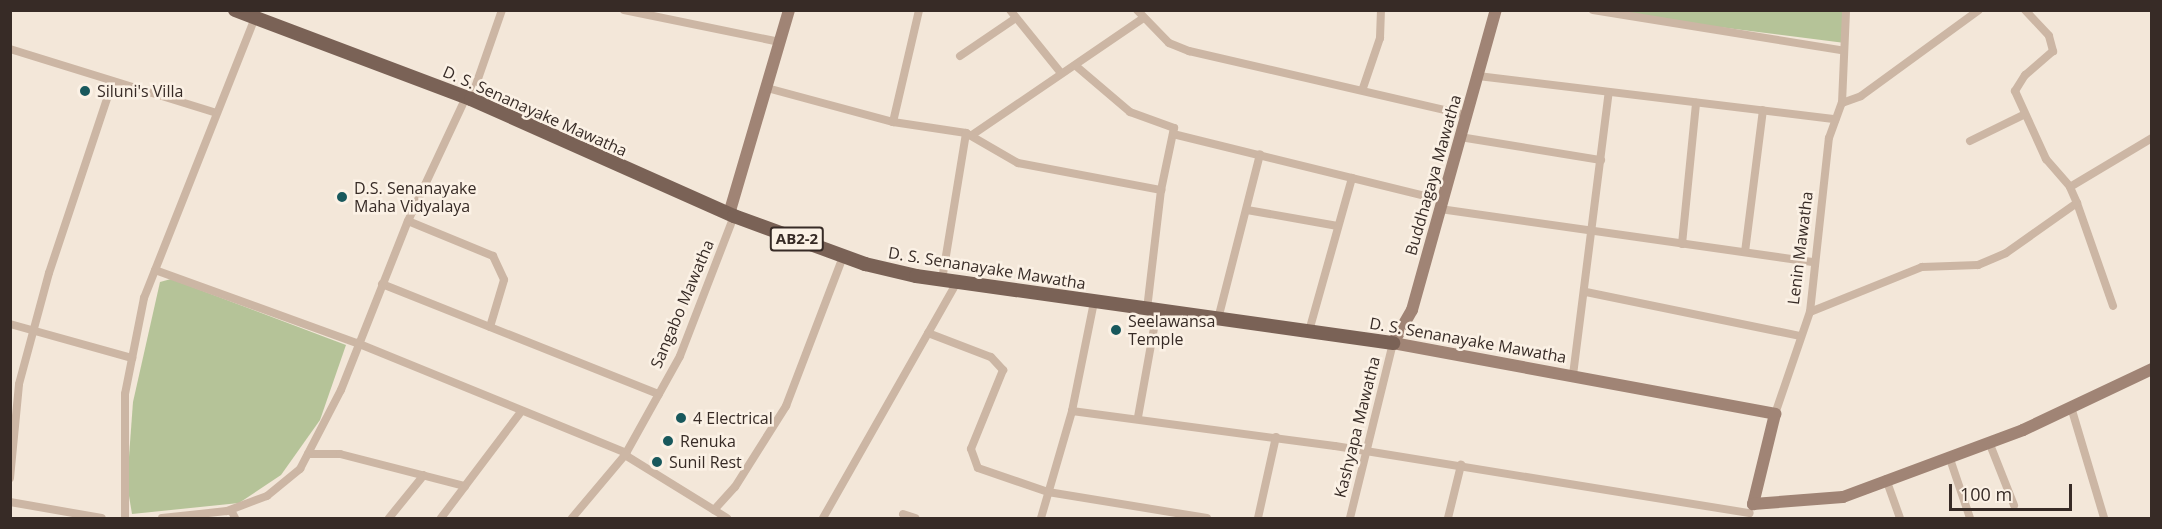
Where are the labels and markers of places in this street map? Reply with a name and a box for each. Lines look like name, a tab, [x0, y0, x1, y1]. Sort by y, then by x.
place label: Siluni's Villa	[97, 81, 183, 101]
marker: Siluni's Villa	[78, 84, 92, 98]
place label: D.S. Senanayake Maha Vidyalaya	[354, 178, 476, 216]
marker: D.S. Senanayake Maha Vidyalaya	[335, 190, 349, 204]
place label: Seelawansa Temple	[1128, 311, 1215, 349]
marker: Seelawansa Temple	[1109, 323, 1123, 337]
place label: 4 Electrical	[693, 408, 773, 428]
marker: 4 Electrical	[674, 411, 688, 425]
place label: Renuka	[680, 431, 736, 451]
marker: Renuka	[661, 434, 675, 448]
place label: Sunil Rest	[669, 452, 742, 472]
marker: Sunil Rest	[650, 455, 664, 469]

